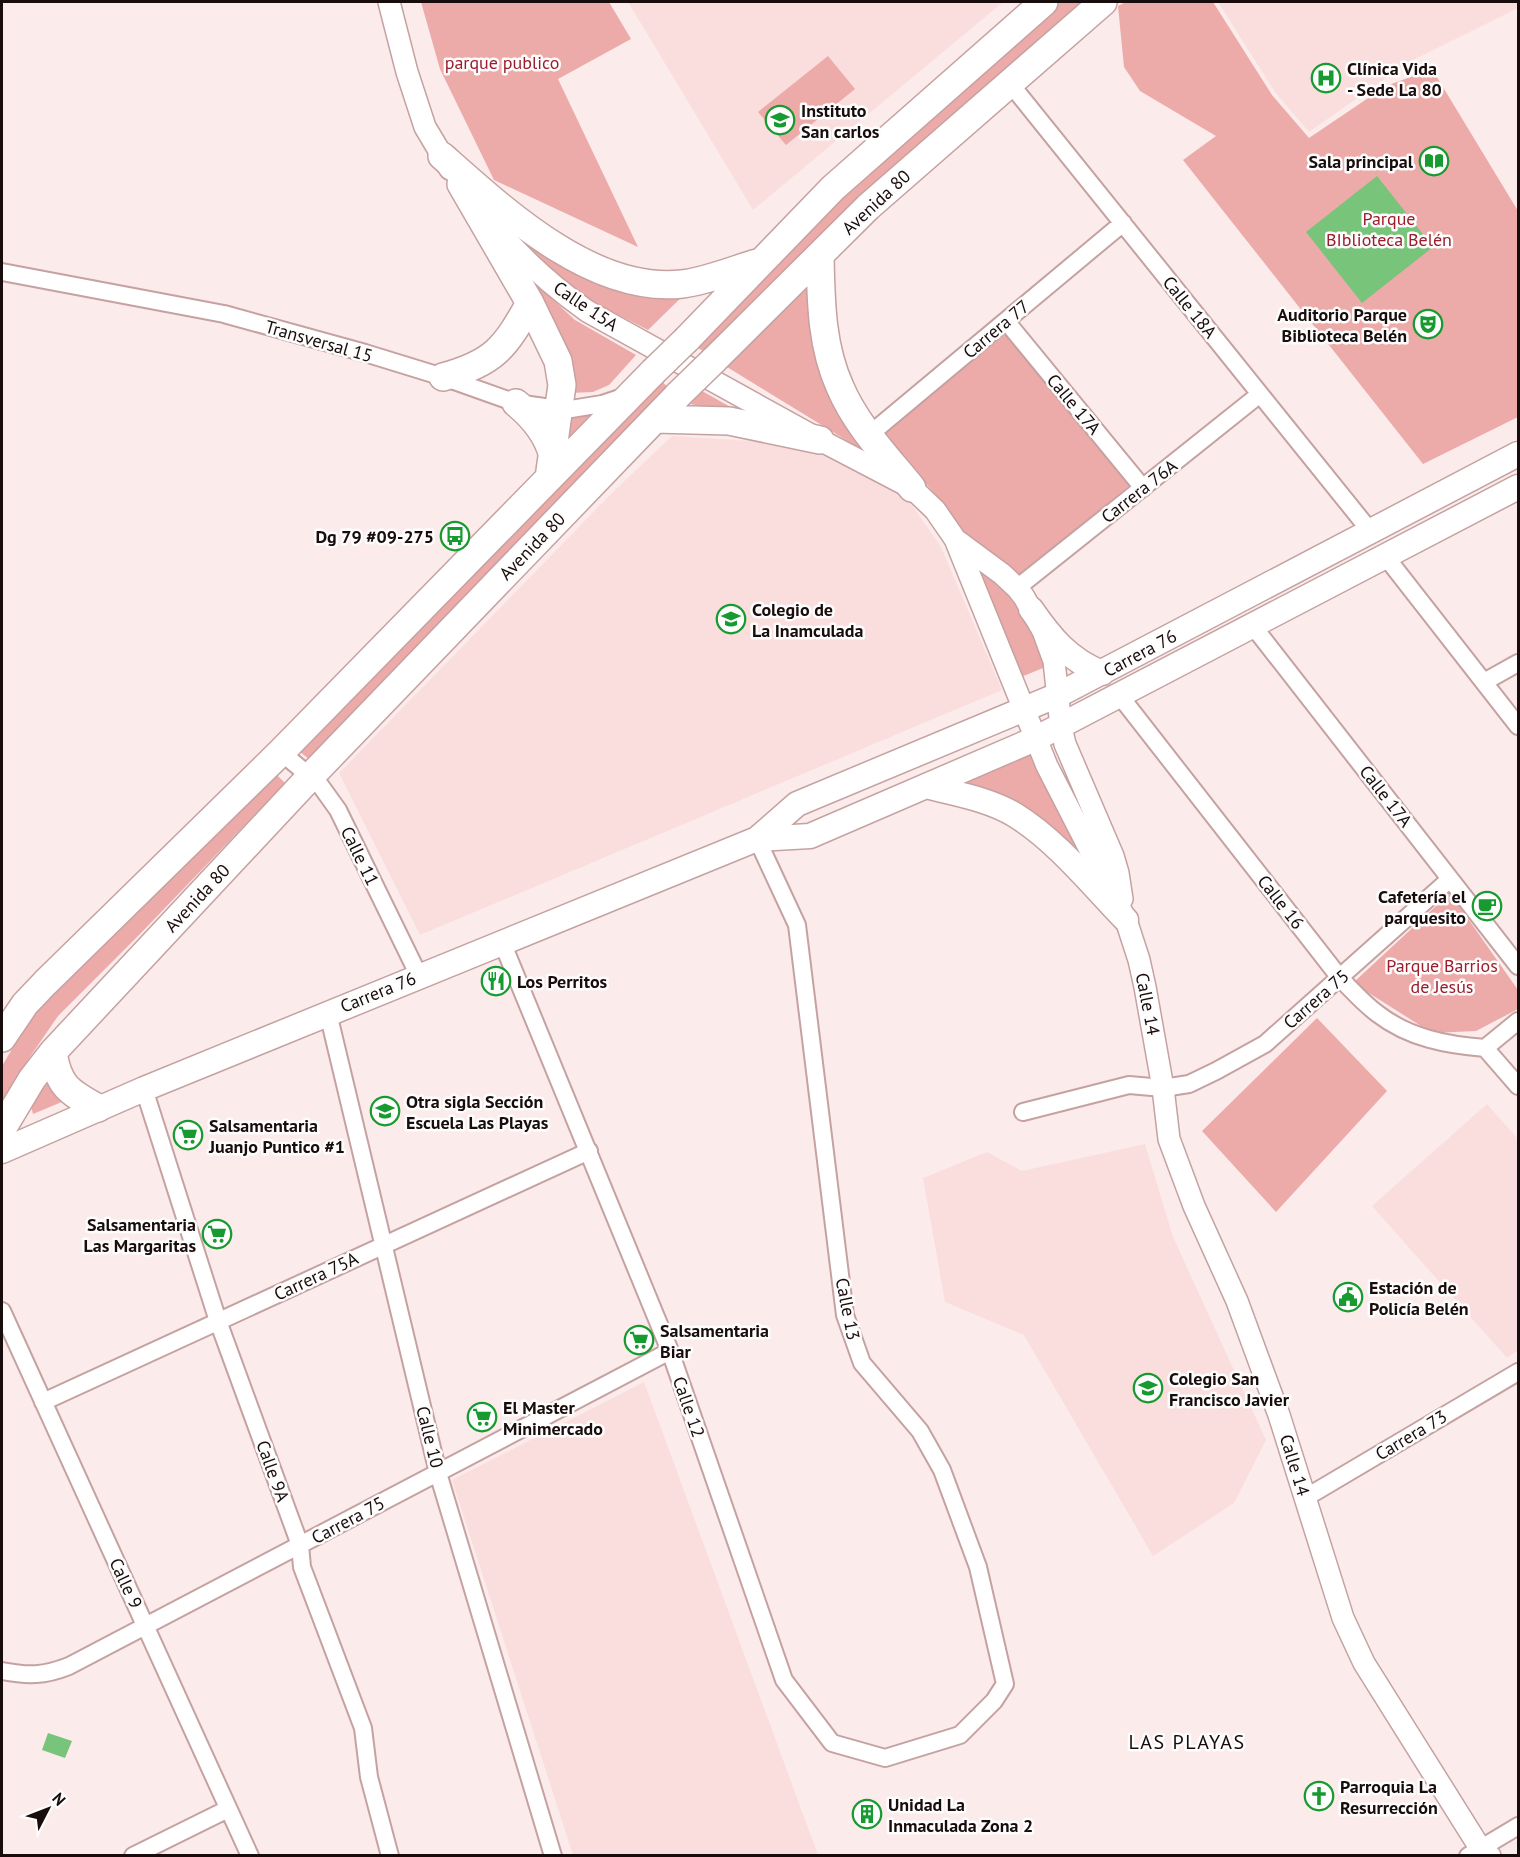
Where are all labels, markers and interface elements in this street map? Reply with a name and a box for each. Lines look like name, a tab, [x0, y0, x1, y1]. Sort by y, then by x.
park label: parque publico	[445, 51, 559, 74]
place label: Clínica Vida - Sede La 80	[1347, 57, 1442, 101]
hospital icon: Clínica Vida - Sede La 80	[1310, 62, 1342, 94]
place label: Instituto San carlos	[801, 99, 880, 143]
school or university icon: Instituto San carlos	[764, 104, 796, 136]
library icon: Sala principal	[1418, 145, 1450, 177]
place label: Sala principal	[1308, 150, 1414, 173]
street label: Avenida 80	[837, 164, 915, 239]
park label: Parque BIblioteca Belén	[1326, 207, 1452, 251]
street label: Calle 18A	[1158, 271, 1222, 343]
street label: Calle 15A	[549, 276, 623, 336]
street label: Carrera 77	[958, 295, 1034, 363]
place label: Auditorio Parque Biblioteca Belén	[1277, 303, 1407, 347]
theatre icon: Auditorio Parque Biblioteca Belén	[1412, 308, 1444, 340]
street label: Transversal 15	[263, 315, 375, 367]
street label: Calle 17A	[1042, 369, 1106, 440]
street label: Carrera 76A	[1096, 454, 1182, 528]
street label: Avenida 80	[494, 507, 570, 585]
bus stop icon: Dg 79 #09-275	[439, 520, 471, 552]
place label: Dg 79 #09-275	[315, 525, 434, 548]
place label: Colegio de La Inamculada	[752, 598, 863, 642]
school or university icon: Colegio de La Inamculada	[715, 603, 747, 635]
street label: Carrera 76	[1099, 624, 1181, 682]
street label: Calle 17A	[1355, 760, 1418, 832]
street label: Calle 11	[336, 823, 384, 889]
street label: Avenida 80	[160, 859, 235, 937]
street label: Calle 16	[1253, 870, 1309, 934]
place label: Cafetería el parquesito	[1378, 885, 1467, 929]
cafe icon: Cafetería el parquesito	[1471, 890, 1503, 922]
park label: Parque Barrios de Jesús	[1386, 954, 1498, 998]
street label: Carrera 75	[1278, 964, 1354, 1034]
restaurant icon: Los Perritos	[480, 965, 512, 997]
street label: Carrera 76	[337, 966, 419, 1018]
place label: Los Perritos	[517, 970, 608, 993]
street label: Calle 14	[1131, 971, 1165, 1037]
place label: Otra sigla Sección Escuela Las Playas	[406, 1090, 549, 1134]
school or university icon: Otra sigla Sección Escuela Las Playas	[369, 1095, 401, 1127]
place label: Salsamentaria Juanjo Puntico #1	[208, 1114, 345, 1158]
supermarket icon: Salsamentaria Juanjo Puntico #1	[172, 1119, 204, 1151]
place label: Salsamentaria Las Margaritas	[83, 1213, 196, 1257]
supermarket icon: Salsamentaria Las Margaritas	[201, 1218, 233, 1250]
street label: Carrera 75A	[270, 1246, 362, 1306]
street label: Calle 13	[831, 1276, 865, 1342]
place label: Estación de Policía Belén	[1369, 1276, 1469, 1320]
public building icon: Estación de Policía Belén	[1332, 1281, 1364, 1313]
place label: Salsamentaria Biar	[660, 1319, 769, 1363]
supermarket icon: Salsamentaria Biar	[623, 1324, 655, 1356]
place label: Colegio San Francisco Javier	[1169, 1367, 1290, 1411]
school or university icon: Colegio San Francisco Javier	[1132, 1372, 1164, 1404]
street label: Calle 12	[668, 1373, 710, 1441]
place label: El Master Minimercado	[503, 1396, 603, 1440]
supermarket icon: El Master Minimercado	[466, 1401, 498, 1433]
street label: Calle 10	[411, 1404, 449, 1471]
street label: Carrera 73	[1371, 1405, 1451, 1465]
street label: Calle 14	[1275, 1432, 1315, 1499]
street label: Calle 9A	[251, 1437, 295, 1505]
street label: Carrera 75	[307, 1491, 389, 1549]
street label: Calle 9	[104, 1554, 148, 1612]
district label: LAS PLAYAS	[1128, 1729, 1246, 1755]
place label: Parroquia La Resurrección	[1340, 1775, 1438, 1819]
north arrow	[18, 1779, 78, 1839]
church icon: Parroquia La Resurrección	[1303, 1780, 1335, 1812]
text: N	[48, 1788, 70, 1810]
place label: Unidad La Inmaculada Zona 2	[888, 1793, 1033, 1837]
building icon: Unidad La Inmaculada Zona 2	[851, 1798, 883, 1830]

